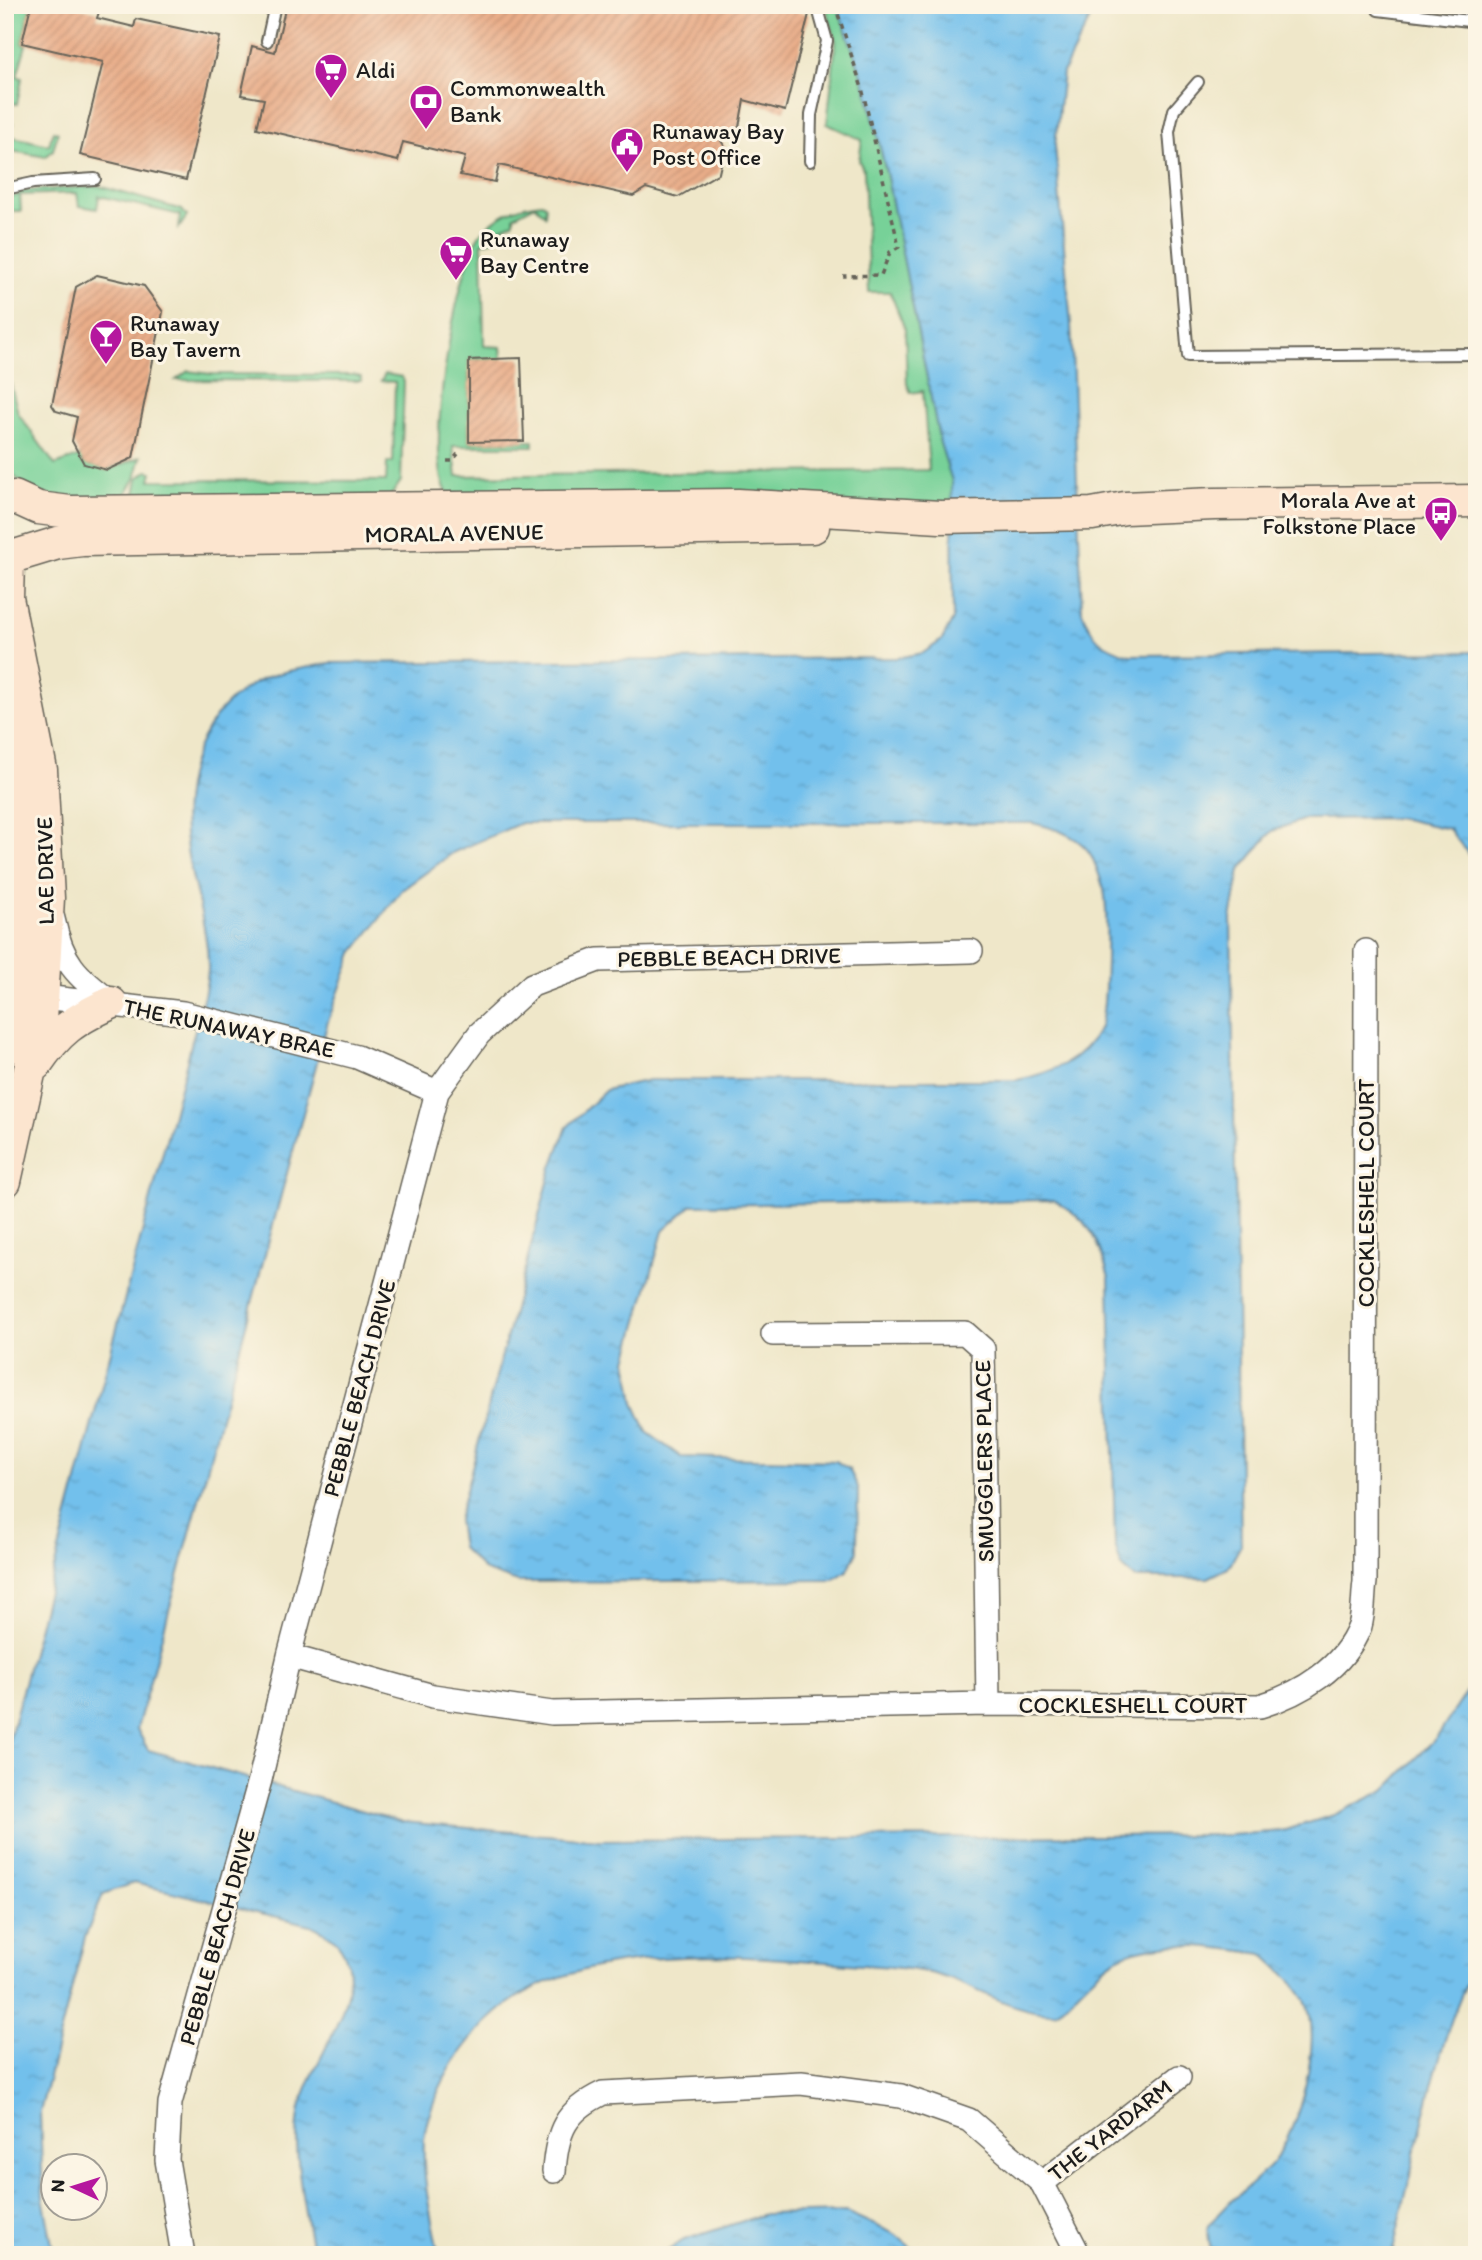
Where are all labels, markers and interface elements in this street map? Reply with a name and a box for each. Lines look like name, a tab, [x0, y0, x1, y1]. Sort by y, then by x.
supermarket icon: Aldi	[312, 51, 350, 100]
place label: Aldi	[356, 56, 395, 84]
place label: Commonwealth Bank	[450, 74, 606, 128]
bank icon: Commonwealth Bank	[407, 82, 445, 131]
place label: Runaway Bay Post Office	[652, 117, 784, 171]
public building icon: Runaway Bay Post Office	[608, 125, 646, 174]
place label: Runaway Bay Centre	[480, 225, 589, 279]
supermarket icon: Runaway Bay Centre	[437, 233, 475, 282]
place label: Runaway Bay Tavern	[130, 309, 241, 363]
bar icon: Runaway Bay Tavern	[87, 317, 125, 366]
place label: Morala Ave at Folkstone Place	[1262, 486, 1416, 540]
bus stop icon: Morala Ave at Folkstone Place	[1422, 494, 1460, 543]
street label: MORALA AVENUE	[364, 517, 544, 549]
street label: LAE DRIVE	[30, 817, 60, 925]
street label: PEBBLE BEACH DRIVE	[617, 941, 841, 973]
street label: THE RUNAWAY BRAE	[121, 992, 338, 1064]
street label: COCKLESHELL COURT	[1352, 1078, 1380, 1307]
street label: PEBBLE BEACH DRIVE	[316, 1276, 402, 1500]
street label: SMUGGLERS PLACE	[968, 1360, 1000, 1562]
street label: COCKLESHELL COURT	[1019, 1691, 1248, 1719]
street label: PEBBLE BEACH DRIVE	[173, 1825, 261, 2049]
street label: THE YARDARM	[1042, 2073, 1178, 2187]
north arrow	[38, 2152, 108, 2222]
text: N	[46, 2179, 69, 2193]

